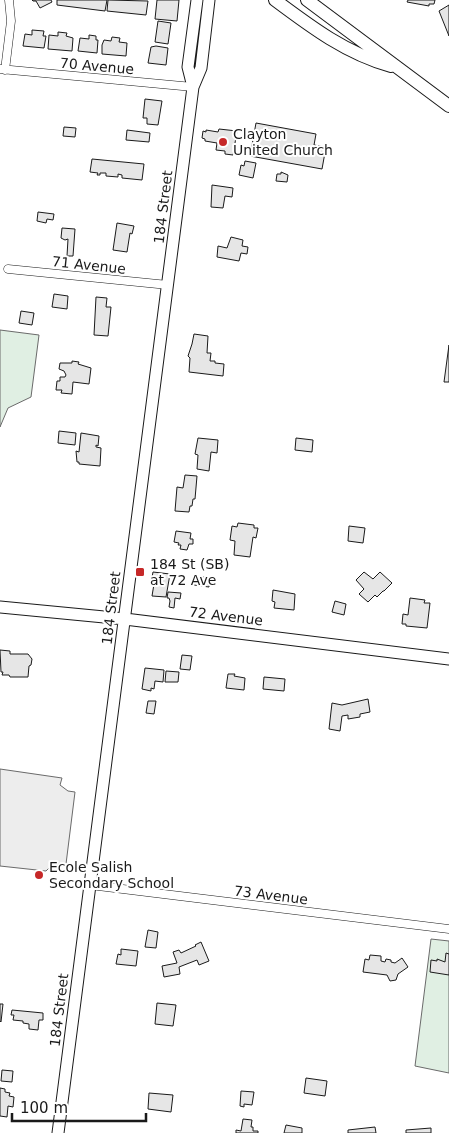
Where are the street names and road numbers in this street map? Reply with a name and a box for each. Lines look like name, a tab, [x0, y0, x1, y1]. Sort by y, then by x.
street label: 70 Avenue	[59, 55, 135, 77]
street label: 184 Street	[151, 169, 175, 245]
street label: 71 Avenue	[51, 253, 127, 277]
street label: 184 Street	[99, 570, 123, 646]
street label: 72 Avenue	[188, 604, 264, 628]
street label: 73 Avenue	[233, 883, 309, 907]
street label: 184 Street	[47, 972, 71, 1048]

